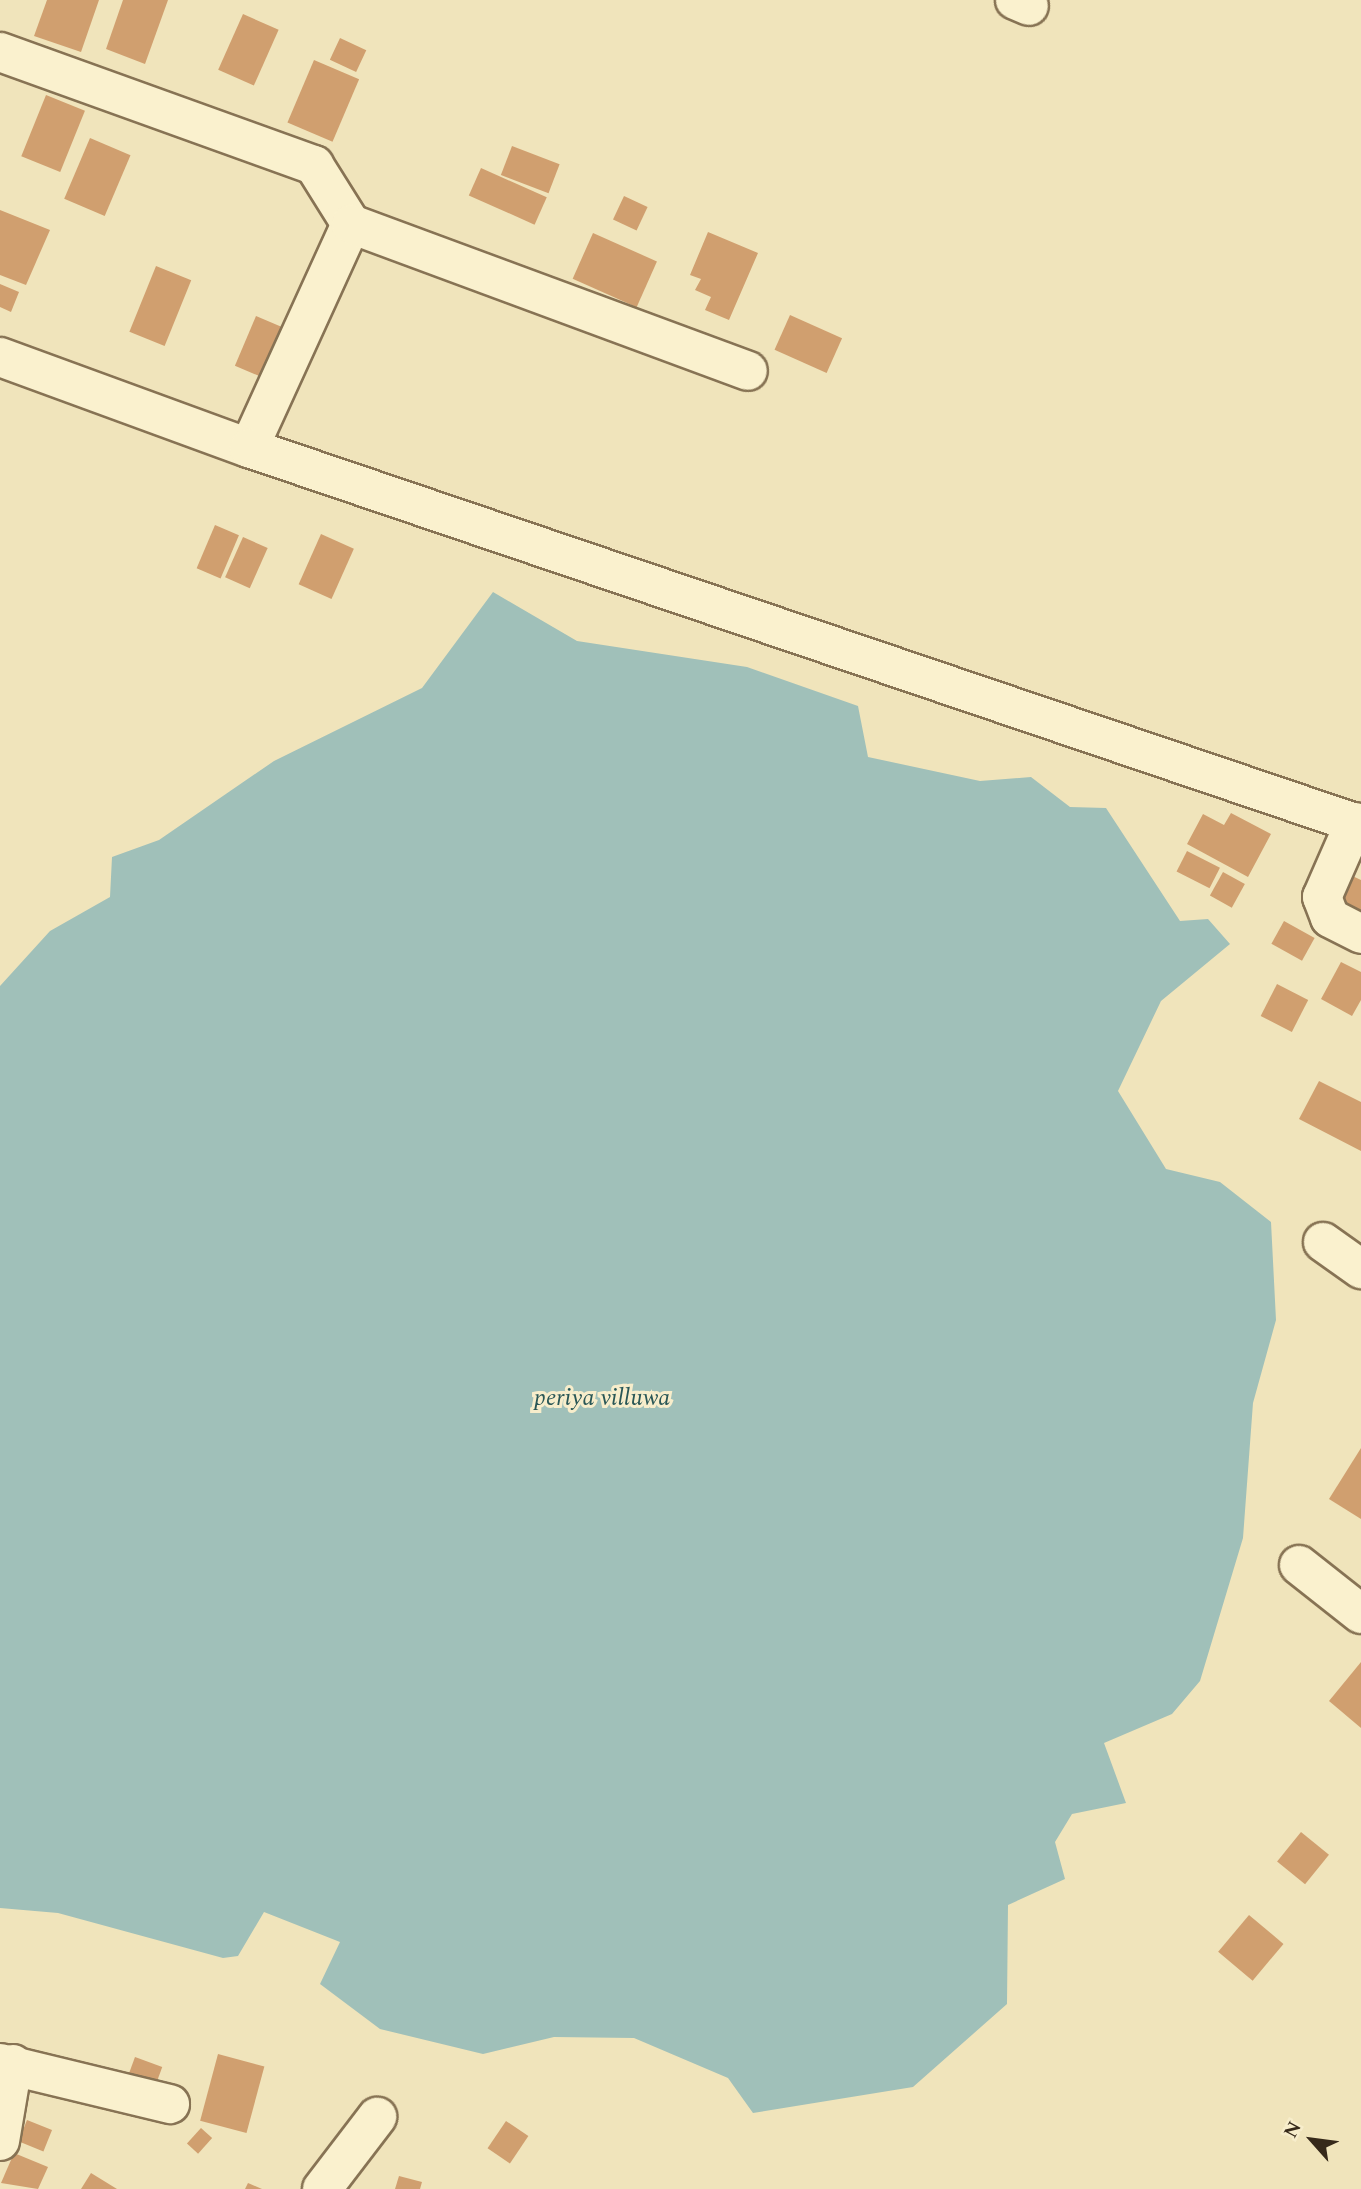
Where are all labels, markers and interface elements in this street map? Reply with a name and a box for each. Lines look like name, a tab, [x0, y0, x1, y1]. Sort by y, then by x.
water label: periya villuwa	[534, 1385, 670, 1413]
north arrow	[1277, 2105, 1347, 2175]
text: N	[1277, 2116, 1309, 2144]

